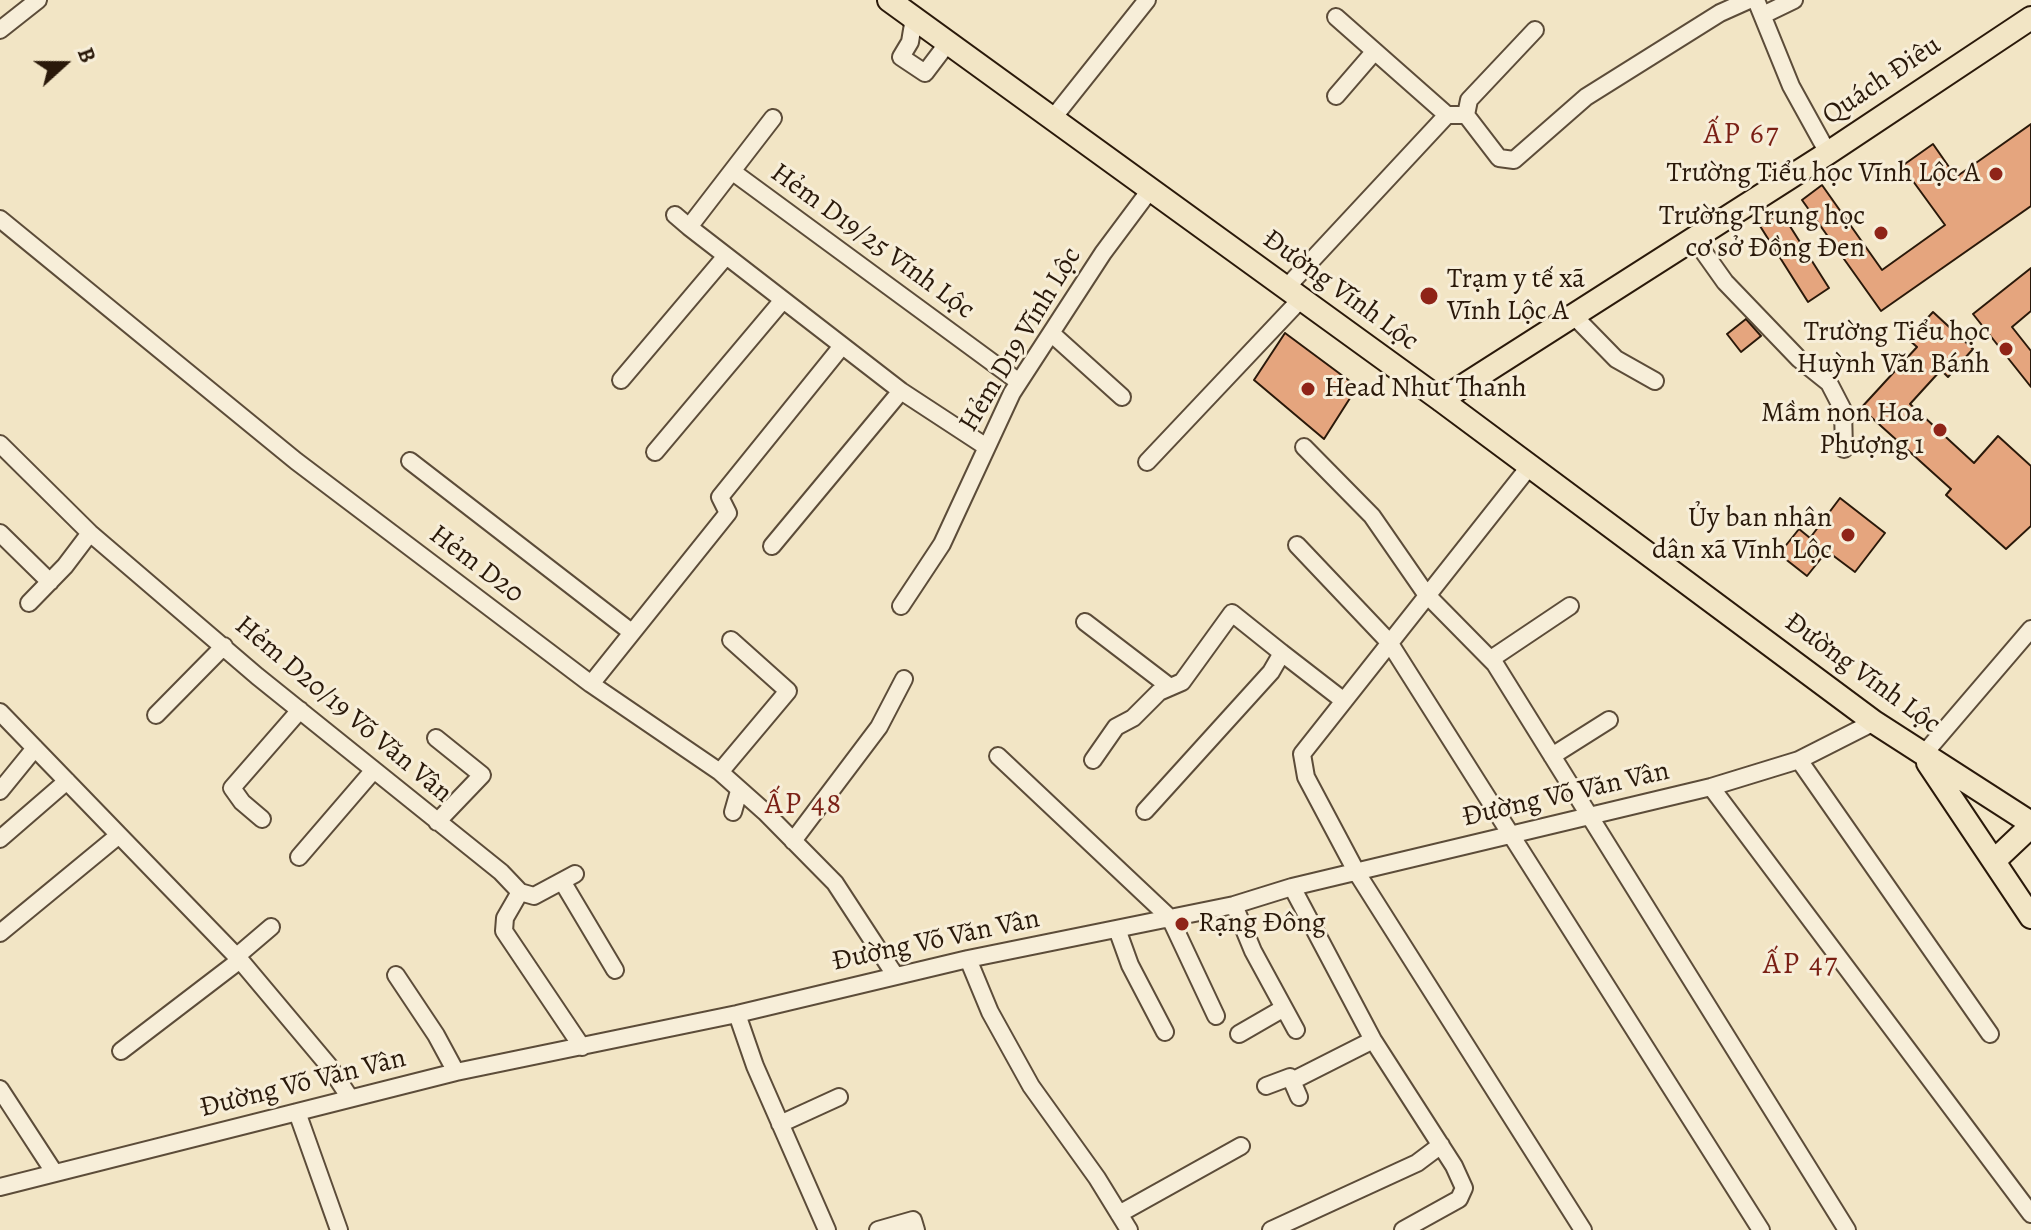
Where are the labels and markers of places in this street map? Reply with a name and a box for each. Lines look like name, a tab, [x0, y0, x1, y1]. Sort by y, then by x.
place label: Trường Tiểu học Vĩnh Lộc A	[1666, 157, 1980, 191]
marker: Trường Tiểu học Vĩnh Lộc A	[1987, 165, 2005, 183]
place label: Trường Trung học cơ sở Đồng Đen	[1659, 200, 1865, 266]
marker: Trường Trung học cơ sở Đồng Đen	[1872, 224, 1890, 242]
place label: Trạm y tế xã Vĩnh Lộc A	[1447, 263, 1585, 329]
marker: Trạm y tế xã Vĩnh Lộc A	[1418, 285, 1440, 307]
place label: Trường Tiểu học Huỳnh Văn Bánh	[1797, 316, 1990, 382]
marker: Trường Tiểu học Huỳnh Văn Bánh	[1997, 340, 2015, 358]
place label: Head Nhut Thanh	[1324, 372, 1527, 406]
marker: Head Nhut Thanh	[1299, 380, 1317, 398]
place label: Mầm non Hoa Phượng 1	[1761, 397, 1924, 463]
marker: Mầm non Hoa Phượng 1	[1931, 421, 1949, 439]
place label: Ủy ban nhân dân xã Vĩnh Lộc	[1652, 502, 1832, 568]
marker: Ủy ban nhân dân xã Vĩnh Lộc	[1839, 526, 1857, 544]
place label: Rạng Đông	[1198, 907, 1326, 941]
marker: Rạng Đông	[1173, 915, 1191, 933]

